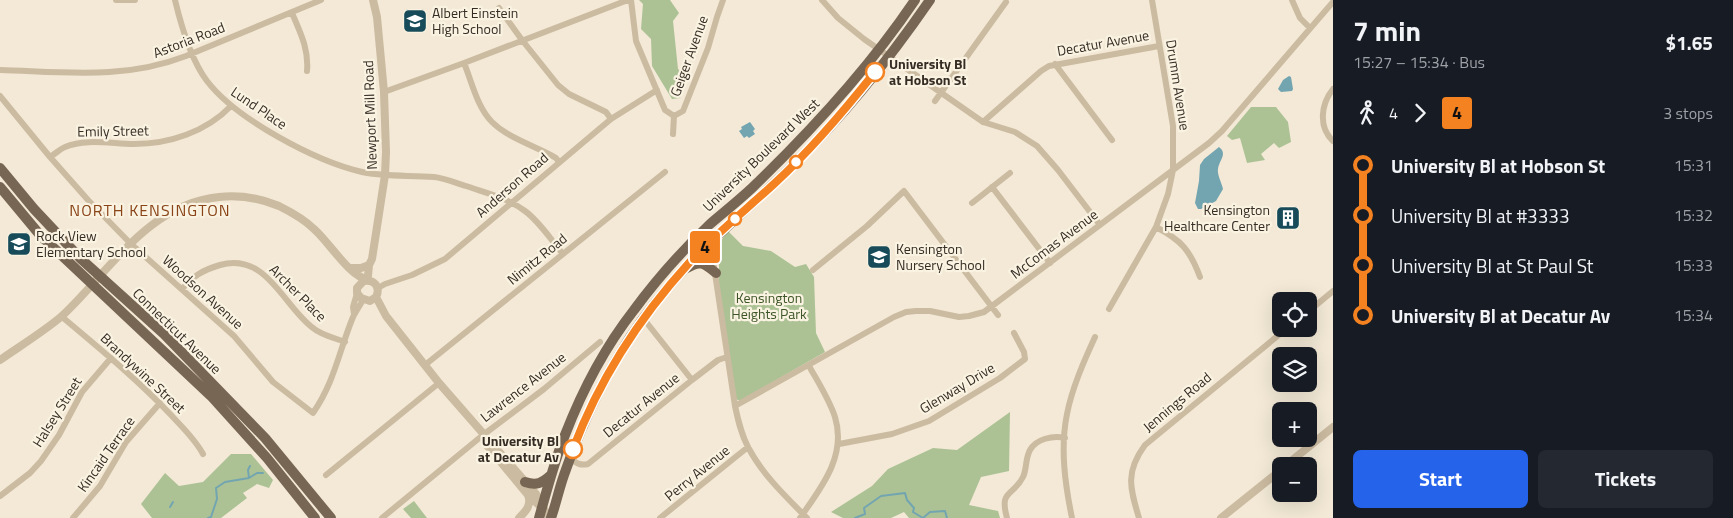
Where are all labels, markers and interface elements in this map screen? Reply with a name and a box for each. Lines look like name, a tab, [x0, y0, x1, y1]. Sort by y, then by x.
place label: Albert Einstein High School	[432, 2, 518, 39]
school or university icon: Albert Einstein High School	[402, 8, 428, 34]
text: 7 min	[1353, 9, 1421, 52]
street label: Geiger Avenue	[664, 12, 713, 99]
street label: Astoria Road	[150, 16, 228, 63]
street label: Decatur Avenue	[1055, 24, 1151, 61]
text: $1.65	[1666, 28, 1713, 57]
street label: Drumm Avenue	[1161, 38, 1196, 132]
text: 15:27 – 15:34 · Bus	[1353, 50, 1485, 74]
place label: University Bl at Hobson St	[889, 53, 966, 90]
street label: Newport Mill Road	[357, 60, 382, 170]
marker: University Bl at Hobson St	[865, 62, 885, 82]
street label: Lund Place	[227, 81, 292, 134]
street label: University Boulevard West	[697, 93, 824, 216]
icon: walk	[1353, 99, 1381, 127]
icon: forward	[1406, 99, 1434, 127]
text: 4	[1452, 99, 1462, 126]
text: 4	[1389, 101, 1398, 125]
text: 3 stops	[1663, 101, 1713, 125]
street label: Emily Street	[77, 119, 149, 142]
street label: Anderson Road	[471, 147, 553, 222]
text: University Bl at Hobson St	[1391, 151, 1605, 180]
text: 15:31	[1674, 153, 1713, 177]
unlabelled marker	[789, 155, 803, 169]
district label: NORTH KENSINGTON	[69, 198, 231, 222]
place label: Kensington Healthcare Center	[1164, 199, 1270, 236]
text: University Bl at #3333	[1391, 201, 1570, 230]
text: 15:32	[1674, 203, 1713, 227]
street label: McComas Avenue	[1006, 204, 1102, 284]
building icon: Kensington Healthcare Center	[1275, 205, 1301, 231]
unlabelled marker	[728, 212, 742, 226]
place label: Rock View Elementary School	[36, 225, 146, 262]
street label: Nimitz Road	[502, 228, 571, 289]
school or university icon: Rock View Elementary School	[6, 231, 32, 257]
line badge: 4	[689, 231, 721, 263]
text: 4	[700, 233, 710, 260]
place label: Kensington Nursery School	[896, 238, 985, 275]
school or university icon: Kensington Nursery School	[866, 244, 892, 270]
street label: Woodson Avenue	[158, 249, 248, 334]
text: University Bl at St Paul St	[1391, 251, 1594, 280]
text: 15:33	[1674, 253, 1713, 277]
street label: Archer Place	[265, 259, 332, 326]
street label: Connecticut Avenue	[128, 283, 227, 379]
park label: Kensington Heights Park	[731, 287, 807, 324]
map controls	[1272, 292, 1317, 502]
button: locate	[1272, 292, 1317, 337]
text: University Bl at Decatur Av	[1391, 301, 1610, 330]
text: 15:34	[1674, 303, 1713, 327]
street label: Brandywine Street	[96, 328, 191, 418]
street label: Lawrence Avenue	[475, 346, 570, 427]
button: layers	[1272, 347, 1317, 392]
street label: Glenway Drive	[915, 357, 998, 418]
street label: Decatur Avenue	[598, 367, 684, 442]
street label: Jennings Road	[1138, 367, 1216, 437]
street label: Halsey Street	[27, 373, 86, 451]
button: +	[1272, 402, 1317, 447]
street label: Kincaid Terrace	[72, 412, 139, 496]
place label: University Bl at Decatur Av	[478, 430, 559, 467]
marker: University Bl at Decatur Av	[563, 439, 583, 459]
street label: Perry Avenue	[660, 440, 734, 506]
button: Start	[1353, 450, 1528, 508]
button: Tickets	[1538, 450, 1713, 508]
button: −	[1272, 457, 1317, 502]

